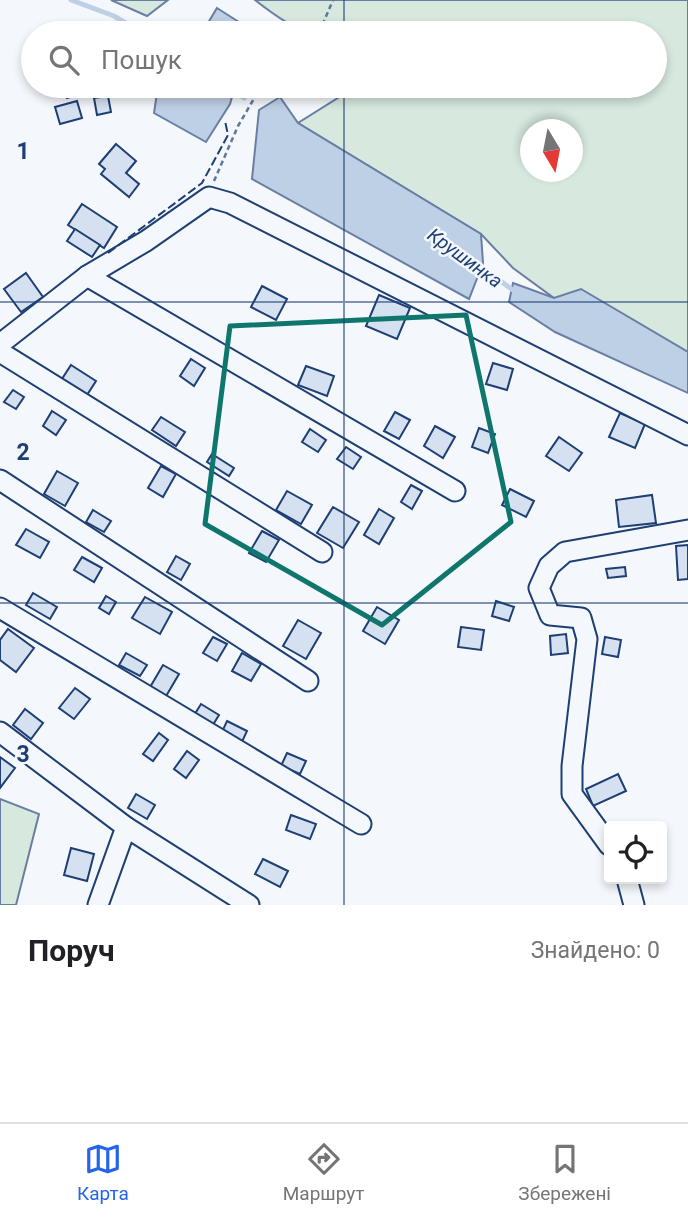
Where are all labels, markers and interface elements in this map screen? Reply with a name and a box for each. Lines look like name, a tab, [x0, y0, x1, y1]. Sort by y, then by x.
search box	[21, 21, 667, 98]
icon: search	[45, 41, 83, 79]
text: Пошук	[101, 45, 182, 75]
north arrow	[520, 119, 583, 182]
text: 1	[16, 138, 30, 165]
water label: Крушинка	[423, 223, 507, 293]
text: 2	[16, 439, 30, 466]
text: 3	[16, 741, 30, 768]
map controls	[604, 821, 667, 884]
button: locate	[604, 821, 667, 884]
text: Поруч	[28, 933, 115, 968]
text: Знайдено: 0	[531, 937, 660, 964]
tab: Карта	[77, 1140, 129, 1205]
tab: Маршрут	[283, 1140, 364, 1205]
tab: Збережені	[518, 1140, 611, 1205]

